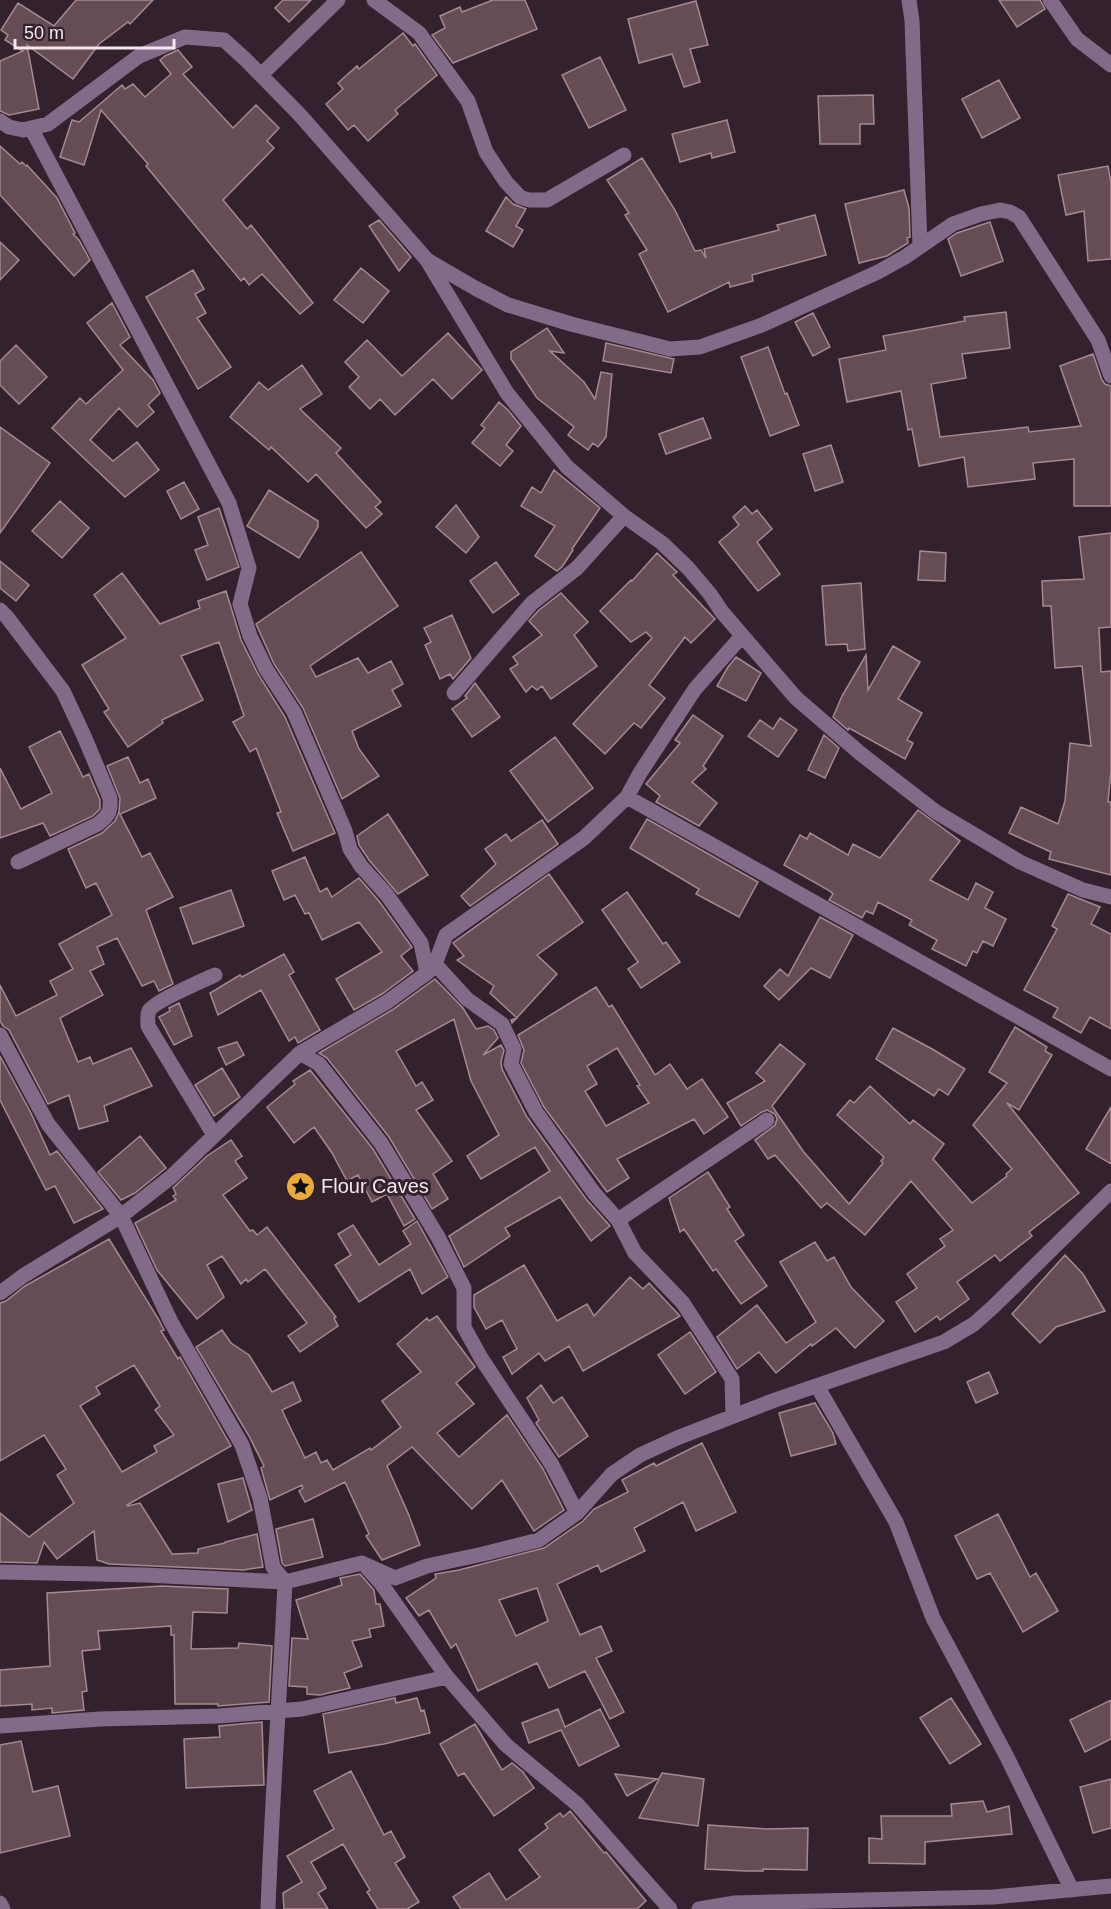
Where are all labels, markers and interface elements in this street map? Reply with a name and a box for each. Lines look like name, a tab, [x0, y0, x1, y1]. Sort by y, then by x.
scale bar	[15, 12, 174, 50]
text: 50 m	[24, 23, 64, 43]
place icon: Flour Caves	[284, 1170, 316, 1202]
place label: Flour Caves	[321, 1175, 429, 1197]

